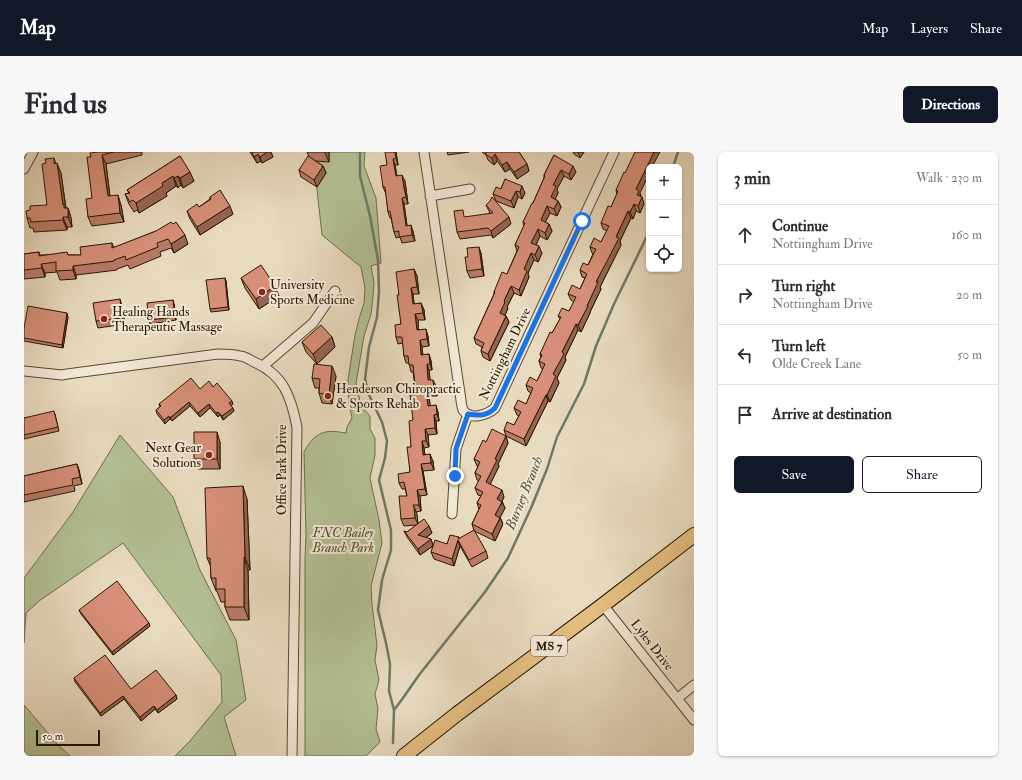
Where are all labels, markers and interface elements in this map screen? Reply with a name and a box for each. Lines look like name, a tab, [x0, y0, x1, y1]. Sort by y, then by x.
text: Map	[20, 16, 56, 40]
text: Map	[862, 20, 888, 37]
text: Layers	[910, 20, 948, 37]
text: Share	[970, 20, 1002, 37]
button: Directions	[903, 86, 998, 123]
text: Find us	[24, 87, 107, 122]
map controls	[646, 164, 682, 272]
button: +	[646, 164, 682, 200]
text: 3 min	[734, 168, 771, 189]
text: Walk · 230 m	[916, 170, 982, 186]
button: −	[646, 200, 682, 236]
route start	[573, 212, 591, 230]
text: Continue	[772, 217, 828, 236]
icon: ahead	[734, 224, 756, 246]
text: 160 m	[951, 227, 982, 243]
button: locate	[646, 236, 682, 272]
text: Nottiingham Drive	[772, 236, 873, 252]
place label: University Sports Medicine	[270, 277, 355, 309]
text: Turn right	[772, 277, 835, 296]
icon: right	[734, 284, 756, 306]
marker: University Sports Medicine	[257, 287, 267, 297]
text: 20 m	[956, 287, 982, 303]
text: Nottiingham Drive	[772, 296, 873, 312]
place label: Healing Hands Therapeutic Massage	[112, 304, 223, 336]
street label: Nottiingham Drive	[476, 305, 535, 403]
marker: Healing Hands Therapeutic Massage	[99, 314, 109, 324]
text: Turn left	[772, 337, 826, 356]
icon: left	[734, 344, 756, 366]
text: 50 m	[957, 347, 982, 363]
text: Olde Creek Lane	[772, 356, 861, 372]
place label: Henderson Chiropractic & Sports Rehab	[336, 381, 461, 413]
marker: Henderson Chiropractic & Sports Rehab	[323, 391, 333, 401]
icon: arrive	[734, 404, 756, 426]
text: Arrive at destination	[772, 405, 892, 424]
street label: Office Park Drive	[274, 424, 290, 515]
place label: Next Gear Solutions	[145, 440, 202, 471]
marker: Next Gear Solutions	[204, 450, 214, 460]
water label: Burney Branch	[501, 454, 546, 533]
button: Save	[734, 456, 854, 493]
button: Share	[862, 456, 982, 493]
route end	[446, 467, 464, 485]
park label: FNC Bailey Branch Park	[311, 525, 374, 556]
street label: Lyles Drive	[626, 616, 677, 675]
road number: MS 7	[531, 636, 567, 656]
scale bar	[36, 728, 100, 747]
text: 50 m	[42, 730, 63, 743]

